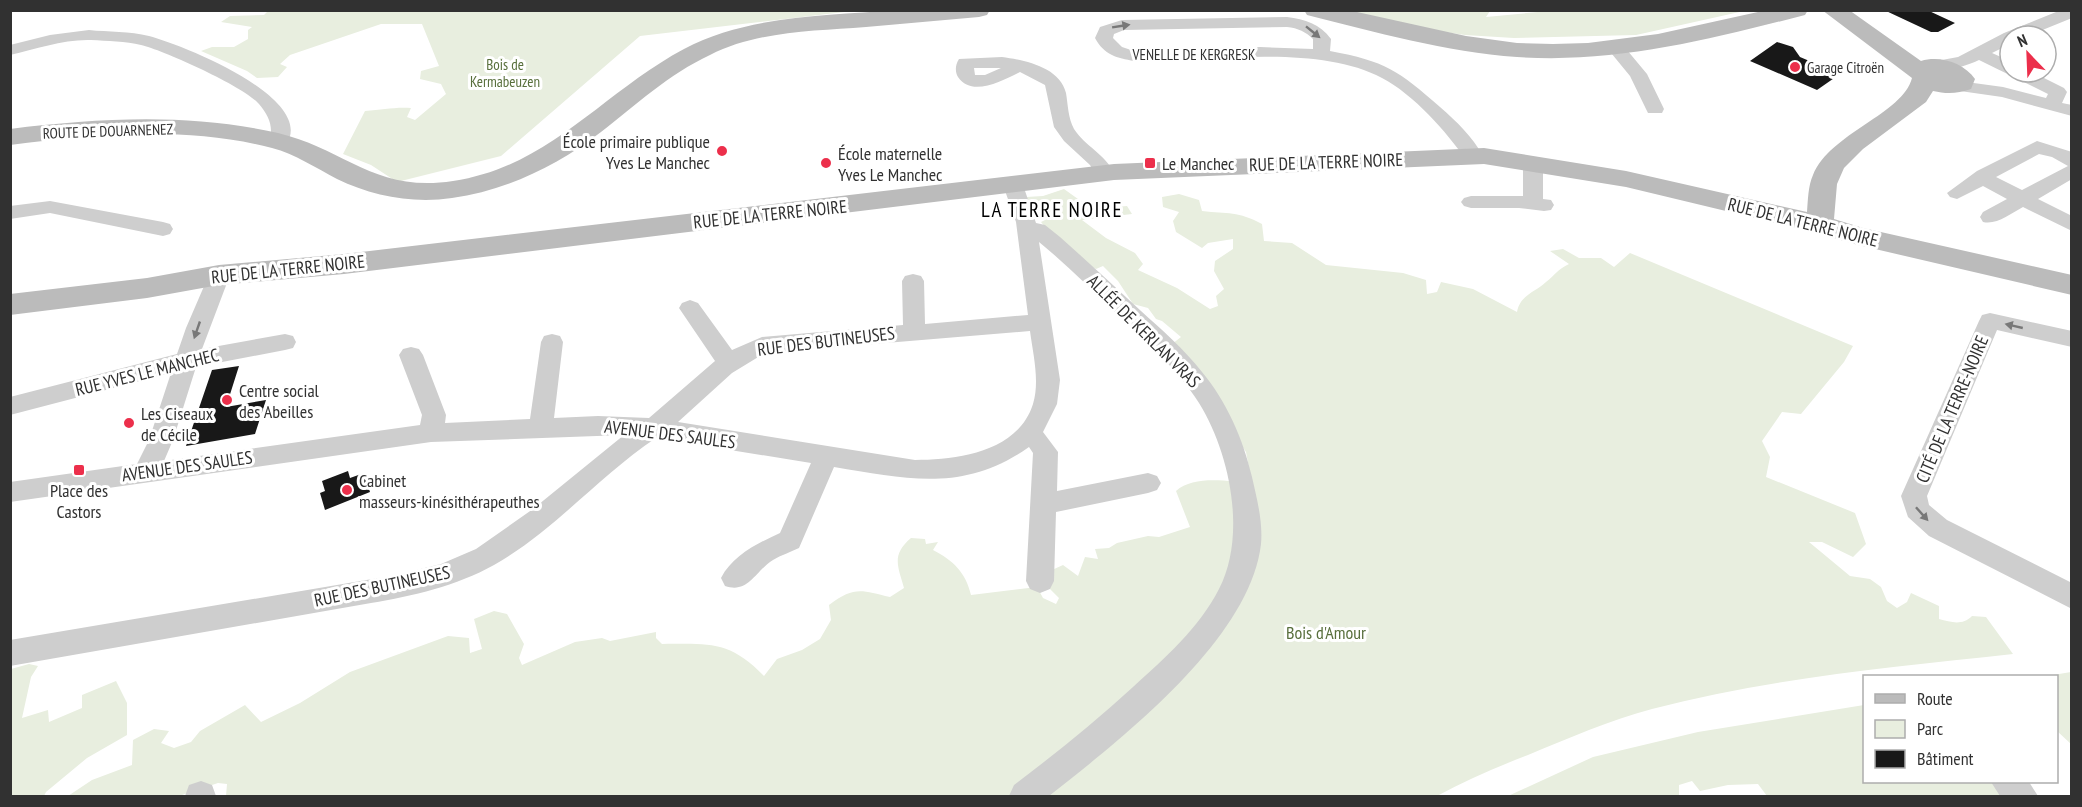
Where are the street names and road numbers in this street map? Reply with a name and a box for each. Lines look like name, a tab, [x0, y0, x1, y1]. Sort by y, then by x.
street label: VENELLE DE KERGRESK	[1132, 45, 1256, 64]
street label: ROUTE DE DOUARNENEZ	[42, 119, 174, 143]
street label: RUE DE LA TERRE NOIRE	[1249, 148, 1403, 176]
street label: RUE DE LA TERRE NOIRE	[1725, 192, 1881, 252]
street label: RUE DE LA TERRE NOIRE	[692, 195, 848, 233]
street label: RUE DE LA TERRE NOIRE	[210, 250, 366, 288]
street label: ALLÉE DE KERLAN VRAS	[1083, 270, 1206, 393]
street label: RUE DES BUTINEUSES	[756, 321, 896, 361]
street label: CITÉ DE LA TERRE-NOIRE	[1911, 332, 1993, 486]
street label: RUE YVES LE MANCHEC	[73, 343, 221, 401]
street label: AVENUE DES SAULES	[603, 415, 737, 453]
street label: AVENUE DES SAULES	[120, 445, 254, 487]
street label: RUE DES BUTINEUSES	[312, 560, 452, 612]

